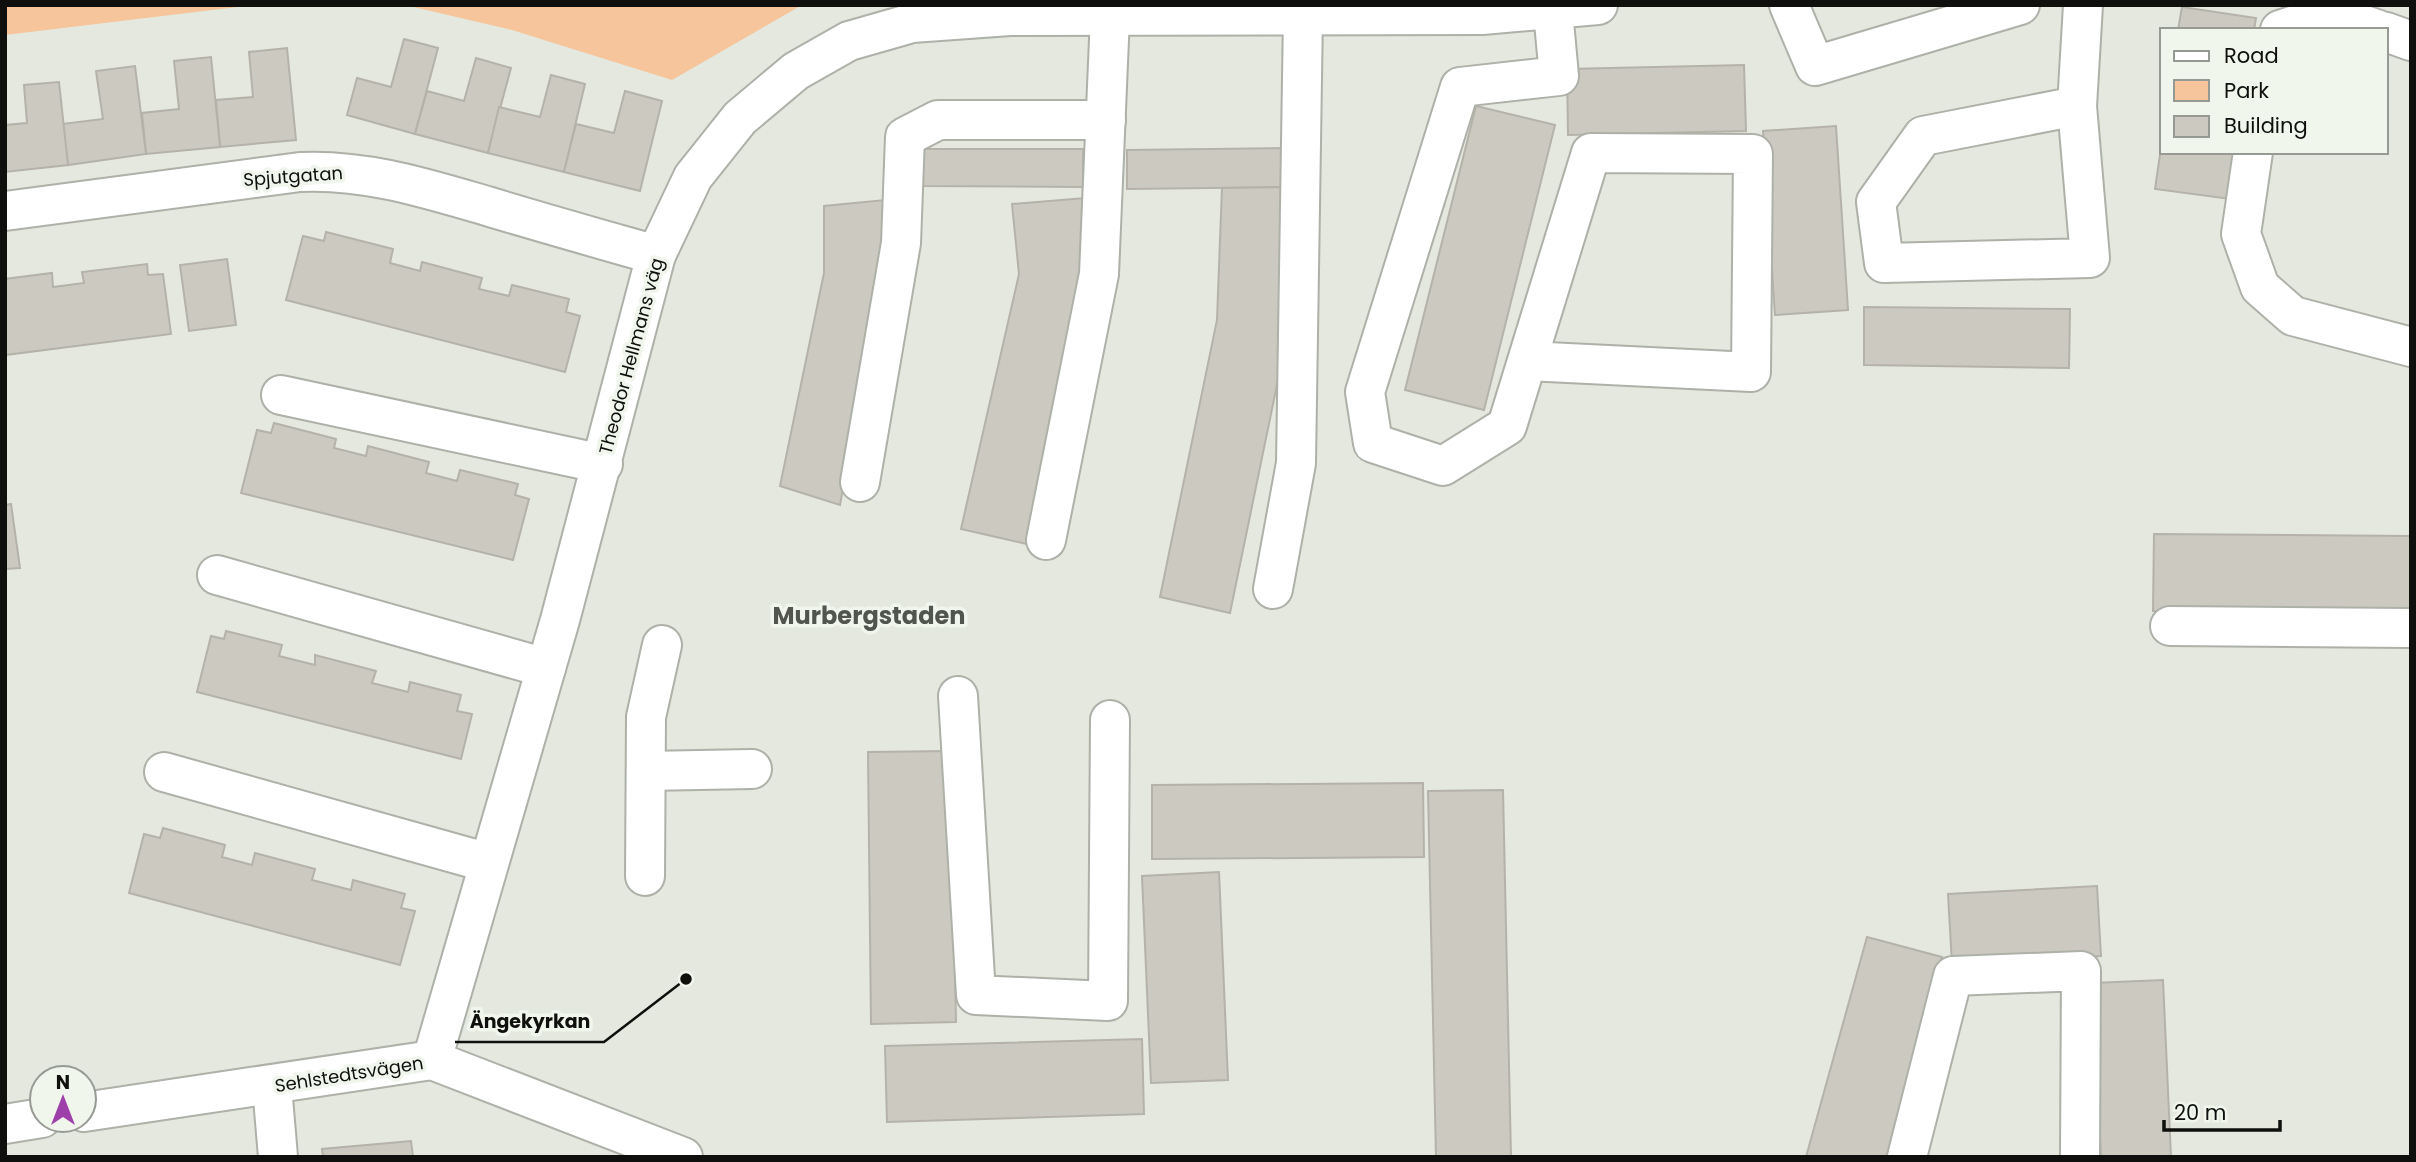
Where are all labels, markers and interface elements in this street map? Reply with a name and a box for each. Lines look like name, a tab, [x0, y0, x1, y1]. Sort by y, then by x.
legend	[2160, 28, 2388, 154]
text: Road	[2224, 41, 2279, 70]
text: Park	[2224, 76, 2269, 105]
text: Building	[2224, 111, 2308, 140]
street label: Spjutgatan	[242, 160, 344, 192]
street label: Theodor Hellmans väg	[593, 255, 669, 457]
district label: Murbergstaden	[773, 599, 965, 632]
callout: Ängekyrkan	[455, 1002, 604, 1042]
text: Ängekyrkan	[470, 1008, 590, 1035]
street label: Sehlstedtsvägen	[273, 1050, 425, 1098]
north arrow	[28, 1064, 98, 1134]
text: N	[56, 1069, 70, 1096]
scale bar	[2164, 1088, 2280, 1132]
text: 20 m	[2174, 1098, 2227, 1127]

